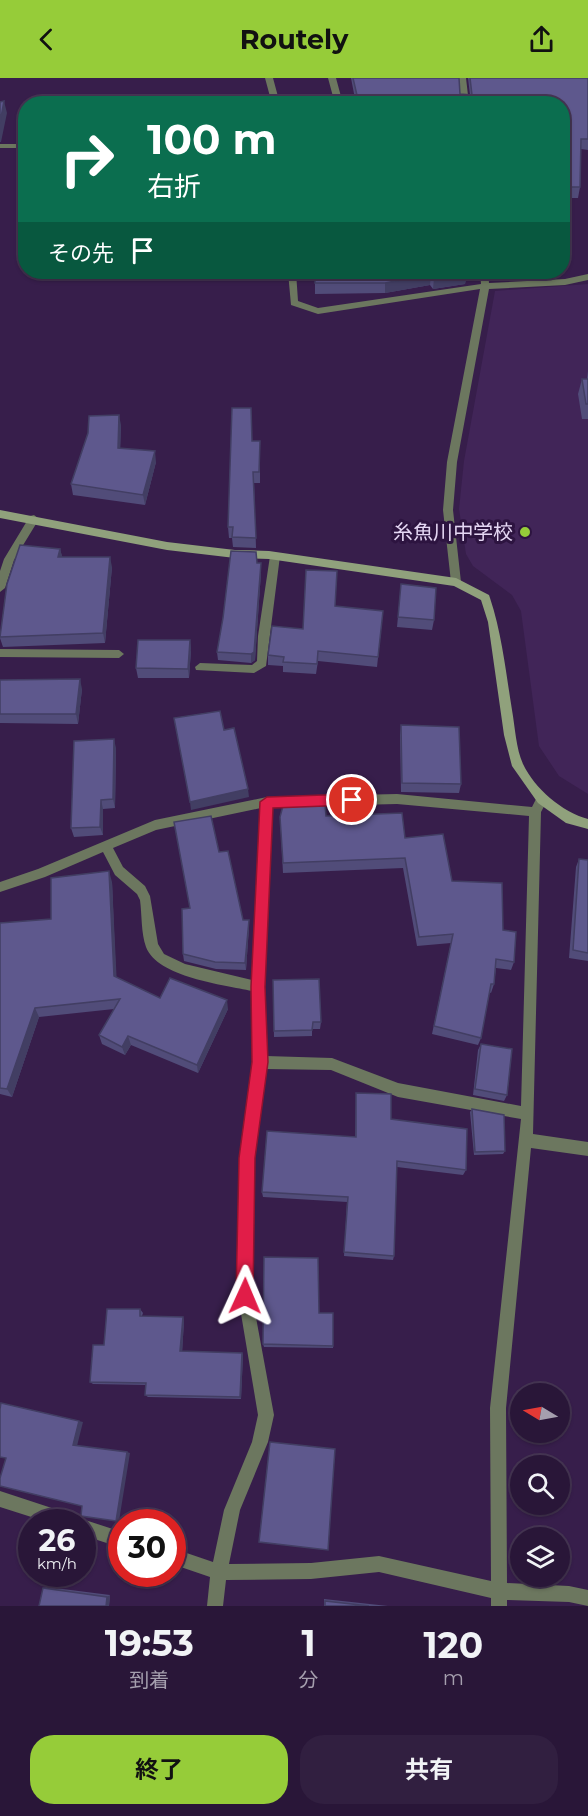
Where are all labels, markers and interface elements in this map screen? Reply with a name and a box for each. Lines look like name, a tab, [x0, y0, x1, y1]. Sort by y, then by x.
icon: back	[30, 23, 63, 56]
text: Routely	[240, 23, 348, 56]
icon: share	[525, 23, 558, 56]
text: 100 m	[147, 113, 276, 165]
icon: right	[48, 120, 126, 198]
text: 右折	[147, 170, 201, 203]
icon: arrive	[126, 234, 159, 267]
text: その先	[48, 240, 114, 267]
place label: 糸魚川中学校	[393, 520, 513, 544]
marker: 糸魚川中学校	[518, 525, 532, 539]
pin	[326, 774, 377, 825]
icon: arrive	[335, 783, 368, 816]
position arrow	[213, 1264, 277, 1328]
north arrow	[510, 1383, 570, 1443]
map controls	[510, 1383, 570, 1587]
button: search	[510, 1455, 570, 1515]
speed limit sign: 30	[108, 1509, 186, 1587]
text: 26	[39, 1522, 75, 1559]
button: layers	[510, 1527, 570, 1587]
text: km/h	[37, 1554, 77, 1573]
text: 19:53	[105, 1621, 194, 1665]
text: 1	[302, 1621, 316, 1665]
text: 120	[423, 1623, 483, 1667]
text: m	[443, 1666, 464, 1690]
text: 到着	[129, 1668, 169, 1692]
text: 分	[299, 1668, 319, 1692]
button: 終了	[30, 1735, 288, 1804]
button: 共有	[300, 1735, 558, 1804]

